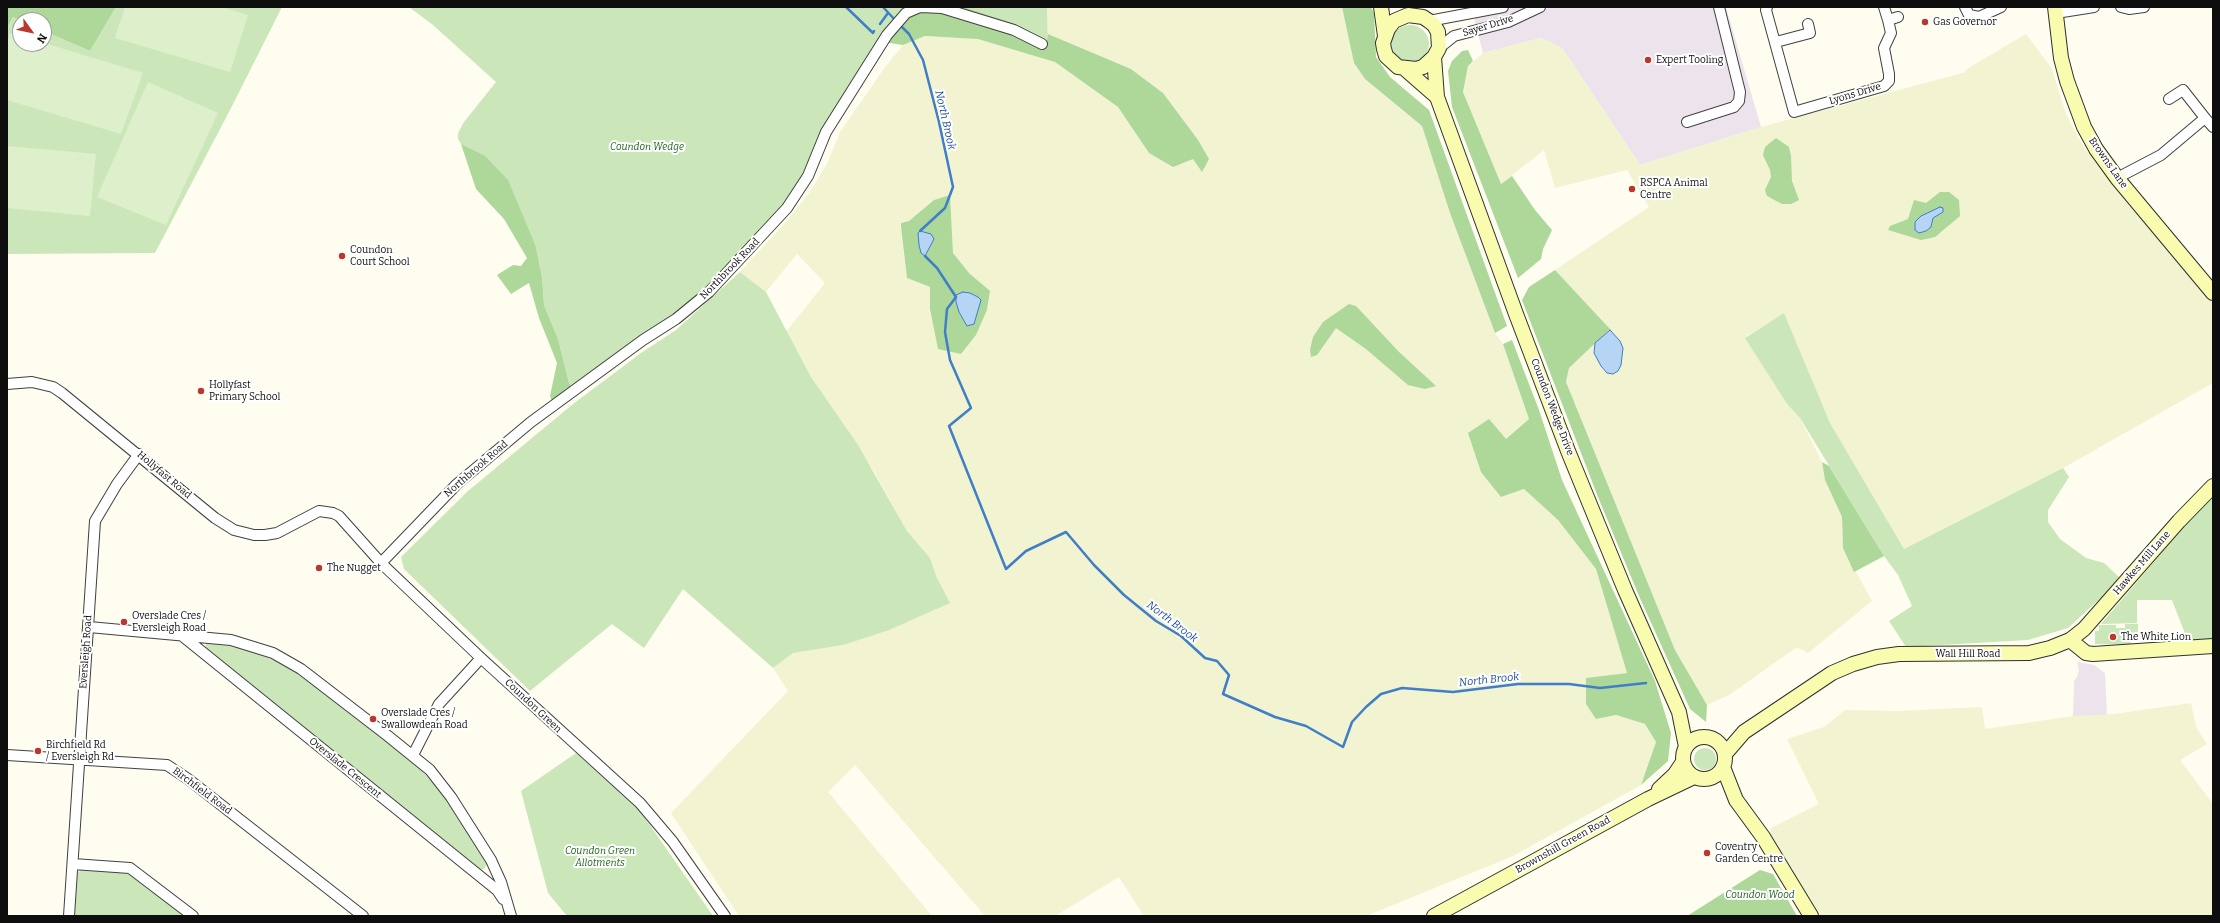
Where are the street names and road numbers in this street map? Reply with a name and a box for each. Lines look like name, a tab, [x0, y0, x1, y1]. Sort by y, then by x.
street label: Sayer Drive	[1461, 13, 1515, 39]
street label: Lyons Drive	[1828, 80, 1882, 108]
street label: Browns Lane	[2086, 135, 2130, 191]
street label: Northbrook Road	[698, 236, 762, 302]
street label: Coundon Wedge Drive	[1528, 357, 1576, 457]
street label: Northbrook Road	[442, 438, 510, 500]
street label: Hollyfast Road	[134, 449, 194, 501]
street label: Hawkes Mill Lane	[2111, 529, 2173, 597]
street label: Eversleigh Road	[77, 615, 95, 689]
street label: Wall Hill Road	[1936, 648, 2000, 660]
street label: Coundon Green	[502, 677, 564, 735]
street label: Overslade Crescent	[306, 735, 384, 801]
street label: Birchfield Road	[170, 765, 234, 817]
street label: Brownshill Green Road	[1514, 814, 1612, 876]

